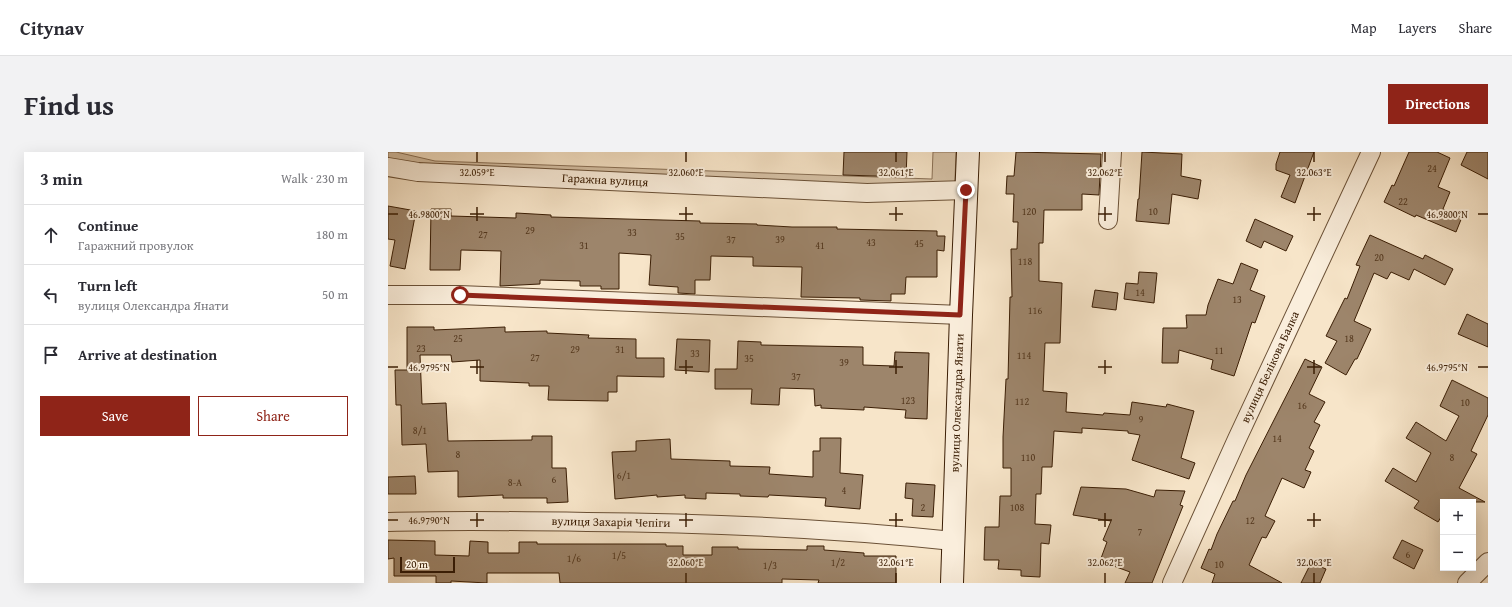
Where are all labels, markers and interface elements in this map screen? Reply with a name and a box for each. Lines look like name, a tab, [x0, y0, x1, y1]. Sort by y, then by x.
text: Citynav	[20, 14, 84, 42]
text: Map	[1351, 18, 1377, 38]
text: Layers	[1399, 18, 1437, 38]
text: Share	[1459, 18, 1492, 38]
text: Find us	[24, 84, 114, 125]
button: Directions	[1388, 84, 1488, 124]
house number: 24	[1427, 161, 1437, 176]
text: 32.059°E	[459, 165, 495, 180]
text: 32.060°E	[668, 165, 704, 180]
text: 32.061°E	[878, 165, 914, 180]
text: 32.062°E	[1087, 165, 1123, 180]
text: 32.063°E	[1296, 165, 1332, 180]
text: 3 min	[40, 166, 82, 191]
text: Walk · 230 m	[281, 169, 348, 188]
street label: Гаражна вулиця	[561, 169, 649, 190]
route end	[957, 181, 975, 199]
house number: 22	[1398, 194, 1408, 209]
house number: 120	[1022, 204, 1036, 219]
house number: 10	[1148, 204, 1158, 219]
text: 46.9800°N	[408, 207, 450, 222]
text: 46.9800°N	[1426, 207, 1468, 222]
text: Continue	[78, 215, 139, 236]
house number: 29	[525, 223, 535, 238]
icon: ahead	[40, 224, 62, 246]
text: 180 m	[316, 225, 348, 244]
house number: 33	[627, 225, 637, 240]
house number: 27	[478, 227, 488, 242]
house number: 35	[675, 229, 685, 244]
house number: 37	[726, 232, 736, 247]
house number: 39	[775, 232, 785, 247]
house number: 43	[866, 235, 876, 250]
text: Гаражний провулок	[78, 236, 194, 255]
house number: 45	[914, 236, 924, 251]
house number: 31	[579, 238, 589, 253]
house number: 41	[815, 238, 825, 253]
house number: 20	[1374, 250, 1384, 265]
house number: 118	[1018, 254, 1032, 269]
text: Turn left	[78, 275, 137, 296]
icon: left	[40, 284, 62, 306]
text: 50 m	[322, 285, 348, 304]
house number: 14	[1135, 285, 1145, 300]
route start	[451, 286, 469, 304]
house number: 13	[1232, 292, 1242, 307]
text: вулиця Олександра Янати	[78, 296, 229, 315]
house number: 116	[1028, 303, 1042, 318]
street label: вулиця Белікова Балка	[1236, 308, 1303, 425]
house number: 25	[453, 331, 463, 346]
house number: 18	[1344, 331, 1354, 346]
street label: вулиця Олександра Янати	[946, 333, 967, 473]
house number: 23	[416, 341, 426, 356]
house number: 29	[570, 342, 580, 357]
house number: 31	[615, 342, 625, 357]
house number: 11	[1214, 343, 1224, 358]
icon: arrive	[40, 344, 62, 366]
text: Arrive at destination	[78, 344, 217, 365]
house number: 33	[690, 346, 700, 361]
house number: 114	[1017, 348, 1031, 363]
house number: 27	[530, 350, 540, 365]
house number: 35	[744, 351, 754, 366]
house number: 39	[839, 355, 849, 370]
text: 46.9795°N	[408, 360, 450, 375]
text: 46.9795°N	[1426, 360, 1468, 375]
house number: 37	[791, 369, 801, 384]
house number: 123	[901, 393, 915, 408]
house number: 112	[1015, 394, 1029, 409]
house number: 10	[1460, 395, 1470, 410]
button: Save	[40, 396, 190, 436]
button: Share	[198, 396, 348, 436]
house number: 16	[1297, 398, 1307, 413]
house number: 9	[1139, 412, 1144, 427]
house number: 8/1	[413, 423, 427, 438]
house number: 14	[1272, 431, 1282, 446]
house number: 8	[456, 447, 461, 462]
house number: 110	[1021, 450, 1035, 465]
house number: 8	[1450, 450, 1455, 465]
house number: 6/1	[617, 468, 631, 483]
house number: 6	[552, 472, 557, 487]
house number: 8-А	[508, 475, 522, 490]
house number: 4	[842, 483, 847, 498]
map controls	[1440, 499, 1476, 571]
button: +	[1440, 499, 1476, 535]
house number: 2	[921, 500, 926, 515]
house number: 108	[1010, 500, 1024, 515]
street label: вулиця Захарія Чепіги	[551, 512, 671, 531]
text: 46.9790°N	[408, 513, 450, 528]
house number: 12	[1245, 513, 1255, 528]
house number: 7	[1138, 524, 1143, 539]
button: −	[1440, 535, 1476, 571]
house number: 6	[1406, 547, 1411, 562]
house number: 1/5	[612, 548, 626, 563]
house number: 1/6	[567, 551, 581, 566]
scale bar	[400, 555, 455, 574]
text: 32.060°E	[668, 555, 704, 570]
house number: 1/2	[831, 555, 845, 570]
text: 32.061°E	[878, 555, 914, 570]
text: 32.062°E	[1087, 555, 1123, 570]
text: 32.063°E	[1296, 555, 1332, 570]
text: 20 m	[406, 556, 428, 572]
house number: 10	[1214, 557, 1224, 572]
house number: 1/3	[763, 558, 777, 573]

